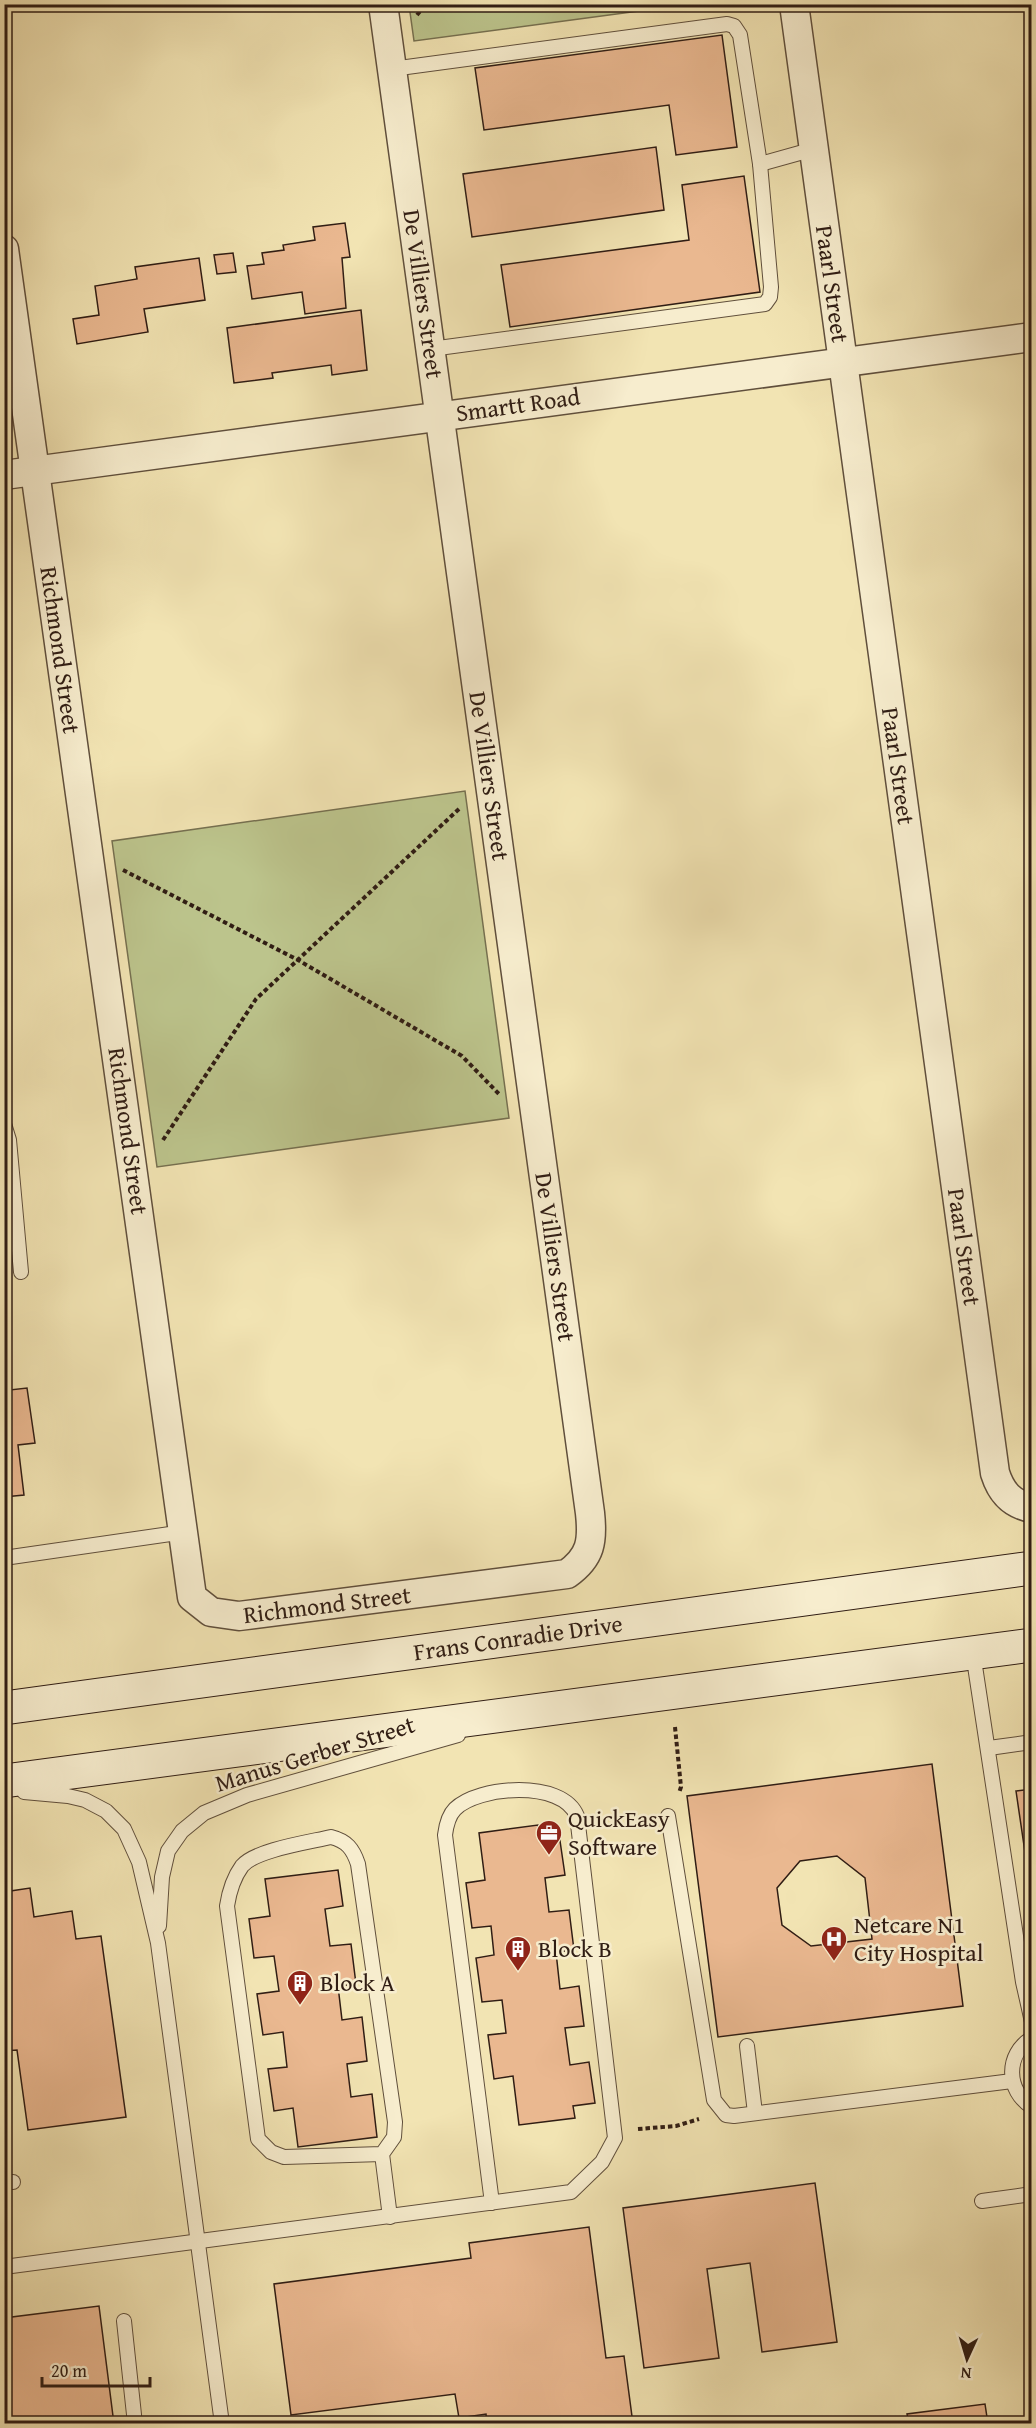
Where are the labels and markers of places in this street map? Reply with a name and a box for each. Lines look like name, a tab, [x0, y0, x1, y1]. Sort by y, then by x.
place label: QuickEasy Software	[568, 1801, 670, 1864]
office icon: QuickEasy Software	[534, 1818, 564, 1856]
place label: Netcare N1 City Hospital	[854, 1907, 984, 1970]
hospital icon: Netcare N1 City Hospital	[819, 1924, 849, 1962]
place label: Block B	[538, 1931, 612, 1966]
building icon: Block B	[503, 1934, 533, 1972]
place label: Block A	[320, 1965, 395, 2000]
building icon: Block A	[285, 1968, 315, 2006]

